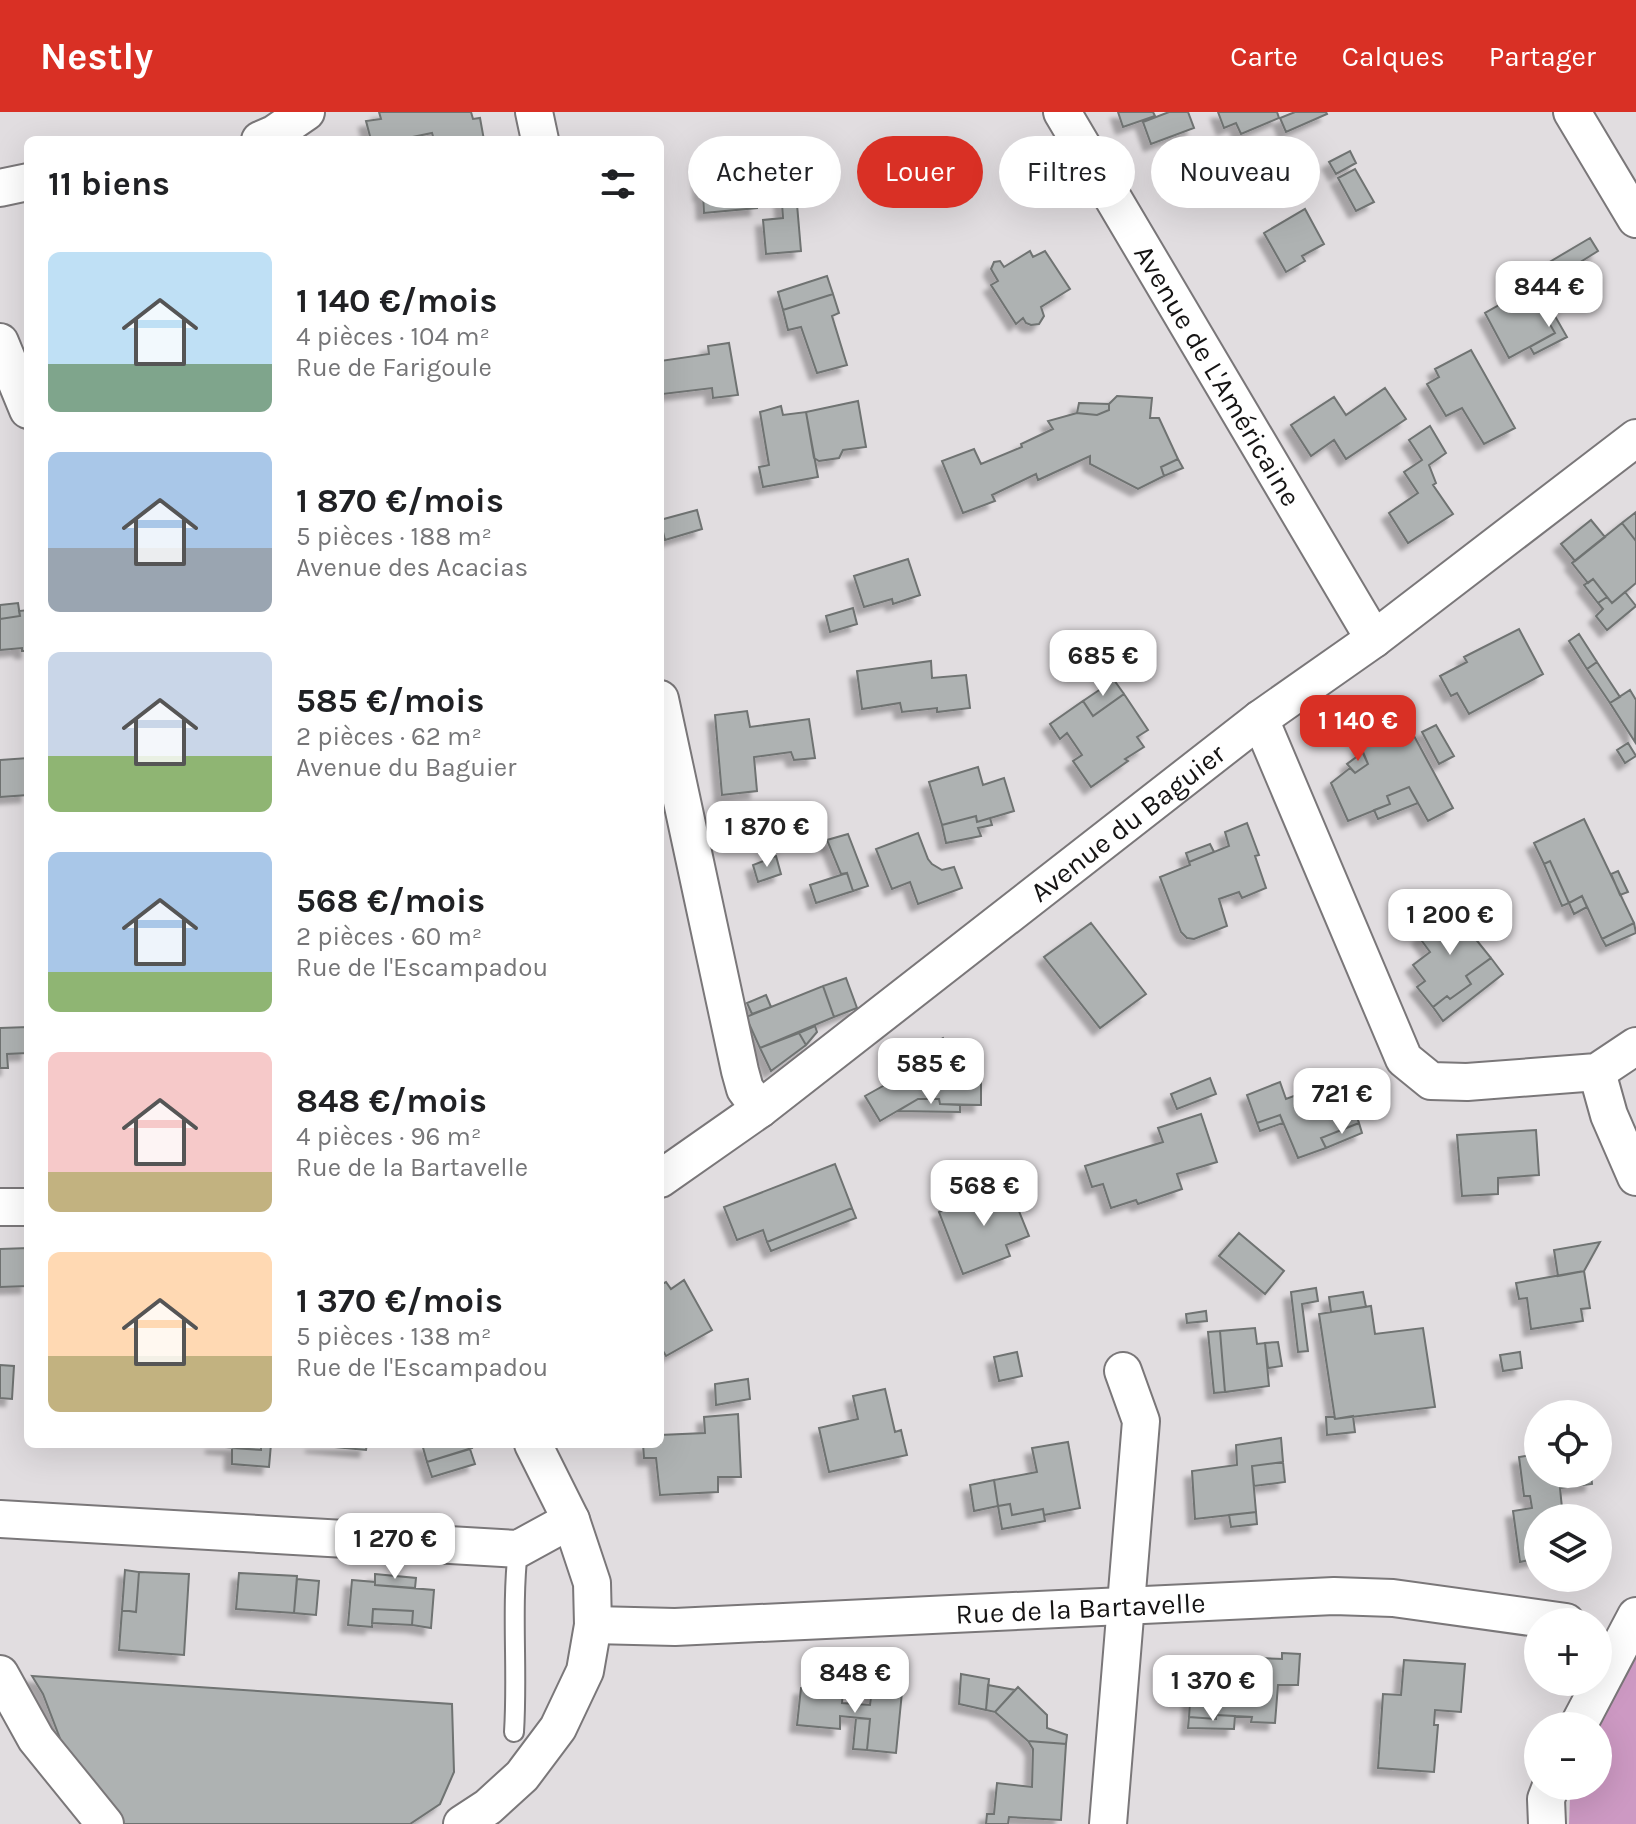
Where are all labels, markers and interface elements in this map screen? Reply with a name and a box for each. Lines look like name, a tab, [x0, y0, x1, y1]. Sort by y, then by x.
text: Nestly	[40, 34, 153, 79]
text: Carte	[1230, 40, 1298, 73]
text: Calques	[1342, 40, 1445, 73]
text: Partager	[1489, 40, 1596, 73]
chip: Acheter	[688, 136, 841, 208]
chip: Louer	[857, 136, 983, 208]
chip: Filtres	[999, 136, 1135, 208]
chip: Nouveau	[1151, 136, 1320, 208]
icon: filters	[596, 162, 640, 206]
text: 11 biens	[48, 164, 170, 204]
street label: Avenue de L'Américaine	[1128, 239, 1308, 512]
pin: 844 €	[1493, 261, 1605, 329]
text: 844 €	[1514, 271, 1584, 302]
text: 1 140 €/mois	[296, 281, 497, 321]
icon: home	[112, 284, 208, 380]
text: 4 pièces · 104 m²	[296, 321, 490, 352]
text: Rue de Farigoule	[296, 352, 492, 383]
text: 1 870 €/mois	[296, 481, 504, 521]
icon: home	[112, 484, 208, 580]
text: 5 pièces · 188 m²	[296, 521, 492, 552]
text: Avenue des Acacias	[296, 552, 528, 583]
pin: 685 €	[1047, 630, 1159, 698]
text: 685 €	[1068, 640, 1138, 671]
text: 585 €/mois	[296, 681, 484, 721]
icon: home	[112, 684, 208, 780]
pin: 1 140 €	[1284, 695, 1432, 763]
text: 1 140 €	[1318, 705, 1398, 736]
text: 2 pièces · 62 m²	[296, 721, 482, 752]
street label: Avenue du Baguier	[1024, 736, 1232, 909]
text: Avenue du Baguier	[296, 752, 516, 783]
pin: 1 870 €	[693, 801, 841, 869]
text: 1 870 €	[724, 811, 810, 842]
text: 568 €/mois	[296, 881, 485, 921]
icon: home	[112, 884, 208, 980]
pin: 1 200 €	[1376, 889, 1524, 957]
text: 1 200 €	[1406, 899, 1494, 930]
text: 2 pièces · 60 m²	[296, 921, 482, 952]
text: Rue de l'Escampadou	[296, 952, 548, 983]
pin: 585 €	[875, 1038, 987, 1106]
text: 585 €	[896, 1048, 966, 1079]
pin: 721 €	[1286, 1068, 1398, 1136]
text: 721 €	[1312, 1078, 1372, 1109]
text: 848 €/mois	[296, 1081, 487, 1121]
icon: home	[112, 1084, 208, 1180]
text: 4 pièces · 96 m²	[296, 1121, 481, 1152]
text: Rue de la Bartavelle	[296, 1152, 528, 1183]
pin: 568 €	[928, 1160, 1040, 1228]
text: 568 €	[949, 1170, 1019, 1201]
text: 1 370 €/mois	[296, 1281, 503, 1321]
icon: home	[112, 1284, 208, 1380]
text: 5 pièces · 138 m²	[296, 1321, 491, 1352]
text: Rue de l'Escampadou	[296, 1352, 548, 1383]
map controls	[1524, 1400, 1612, 1800]
button: locate	[1524, 1400, 1612, 1488]
button: layers	[1524, 1504, 1612, 1592]
pin: 1 270 €	[321, 1513, 469, 1581]
text: 1 270 €	[353, 1523, 437, 1554]
street label: Rue de la Bartavelle	[955, 1586, 1206, 1630]
button: +	[1524, 1608, 1612, 1696]
pin: 848 €	[799, 1647, 911, 1715]
pin: 1 370 €	[1139, 1655, 1287, 1723]
text: 848 €	[819, 1657, 891, 1688]
text: 1 370 €	[1171, 1665, 1255, 1696]
button: −	[1524, 1712, 1612, 1800]

